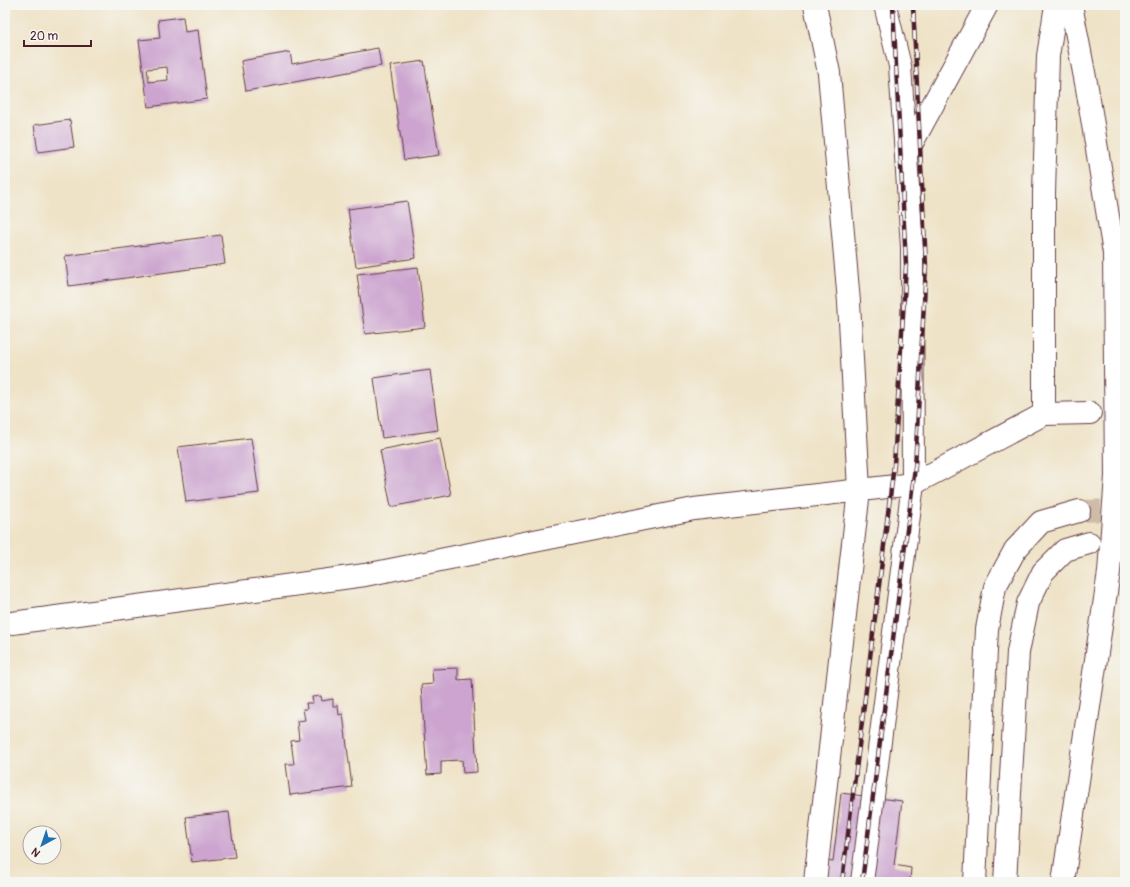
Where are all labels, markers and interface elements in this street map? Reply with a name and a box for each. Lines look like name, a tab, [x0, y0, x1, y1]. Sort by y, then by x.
scale bar	[24, 22, 91, 48]
text: 20 m	[30, 29, 59, 44]
north arrow	[22, 825, 62, 865]
text: N	[28, 845, 43, 860]

